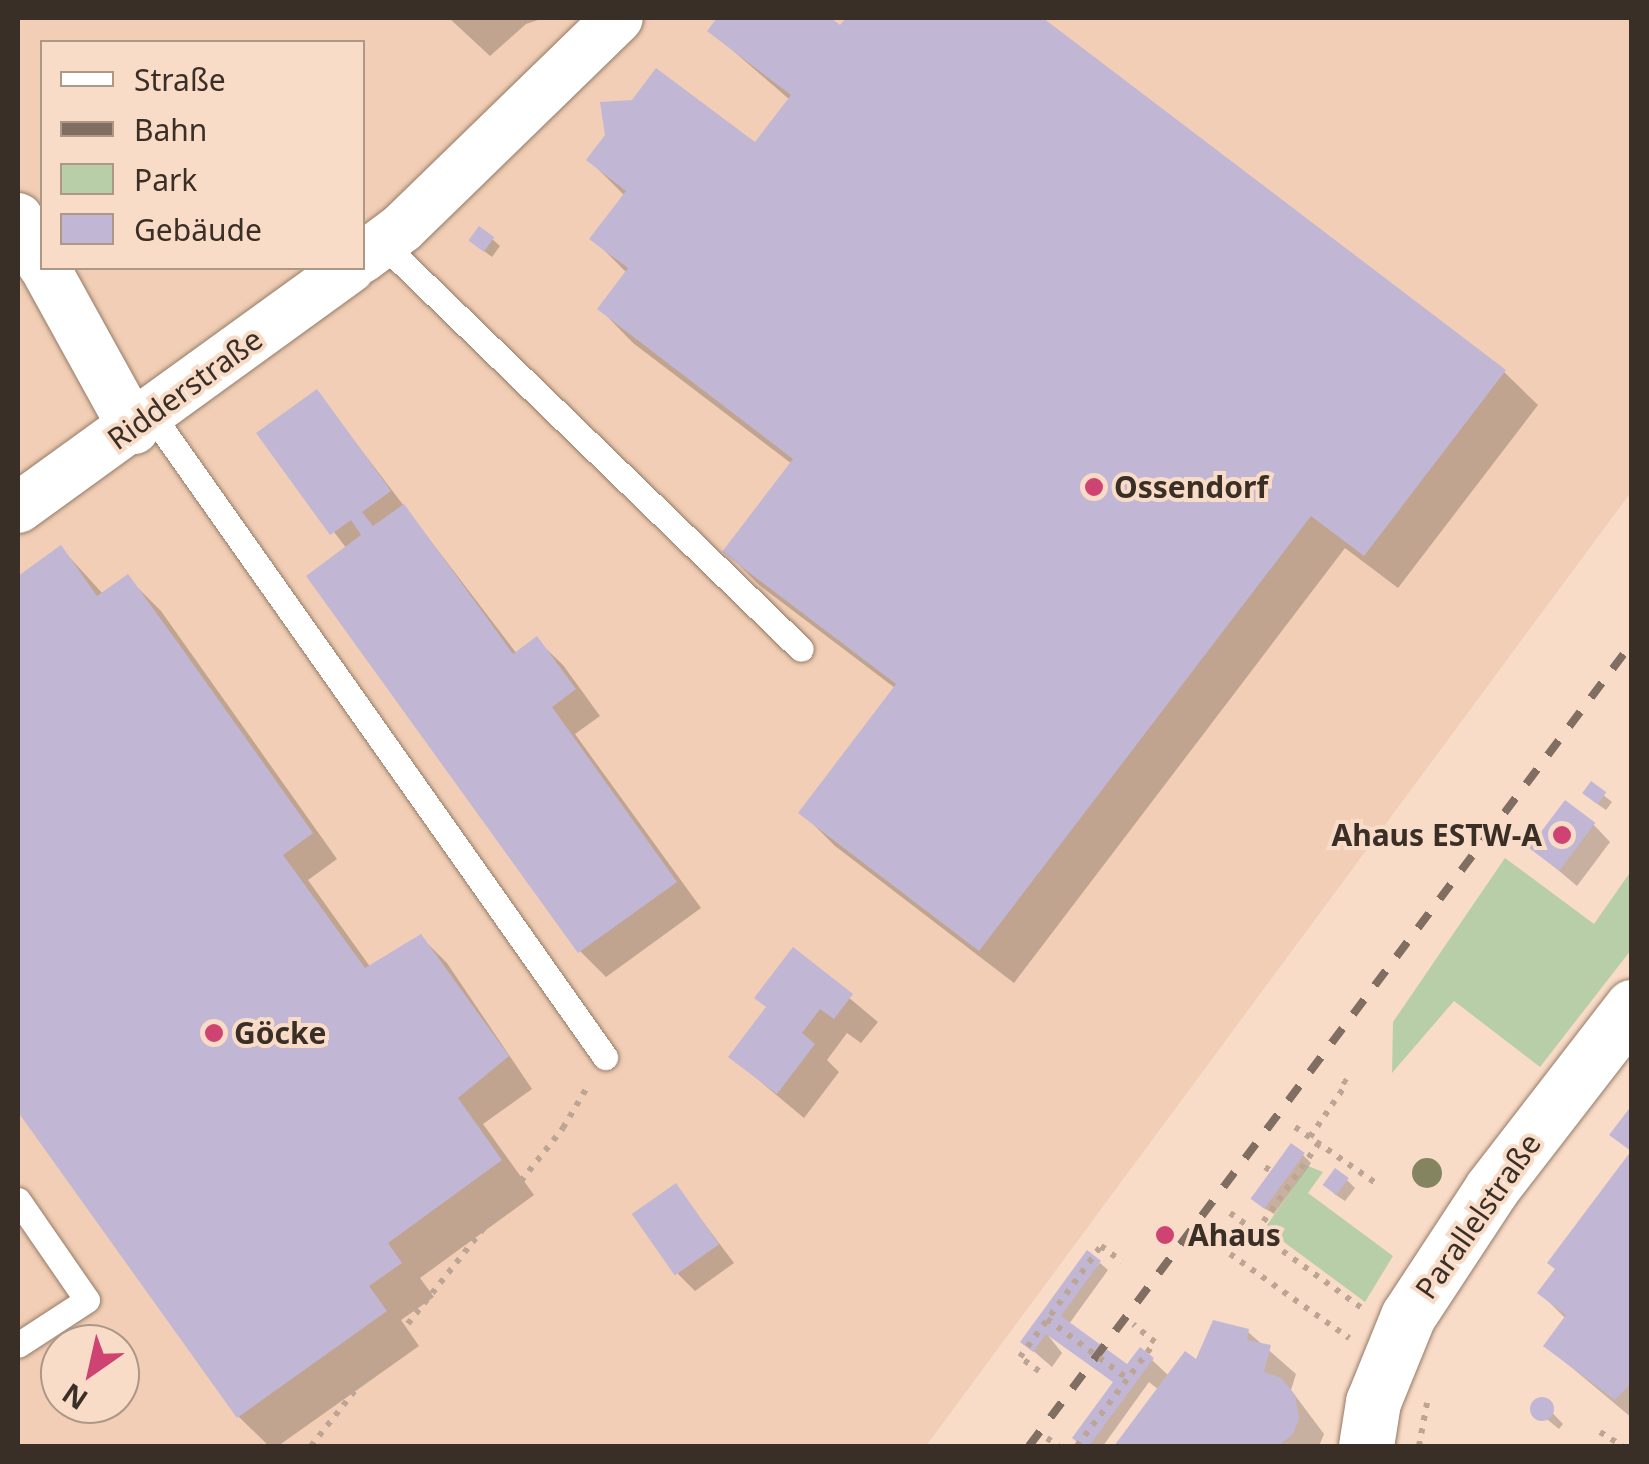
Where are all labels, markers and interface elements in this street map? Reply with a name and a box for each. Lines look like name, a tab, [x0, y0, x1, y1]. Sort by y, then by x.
legend	[40, 40, 365, 270]
text: Straße	[134, 59, 226, 100]
text: Bahn	[134, 109, 207, 150]
text: Park	[134, 159, 197, 200]
text: Gebäude	[134, 209, 262, 250]
street label: Ridderstraße	[101, 321, 269, 457]
place label: Ossendorf	[1114, 469, 1268, 505]
marker: Ossendorf	[1083, 476, 1105, 498]
place label: Ahaus ESTW-A	[1331, 817, 1542, 853]
marker: Ahaus ESTW-A	[1551, 824, 1573, 846]
place label: Göcke	[234, 1015, 326, 1051]
marker: Göcke	[203, 1022, 225, 1044]
street label: Parallelstraße	[1408, 1126, 1548, 1306]
place label: Ahaus	[1188, 1217, 1281, 1253]
marker: Ahaus	[1152, 1222, 1178, 1248]
north arrow	[40, 1324, 140, 1424]
text: N	[54, 1375, 94, 1419]

